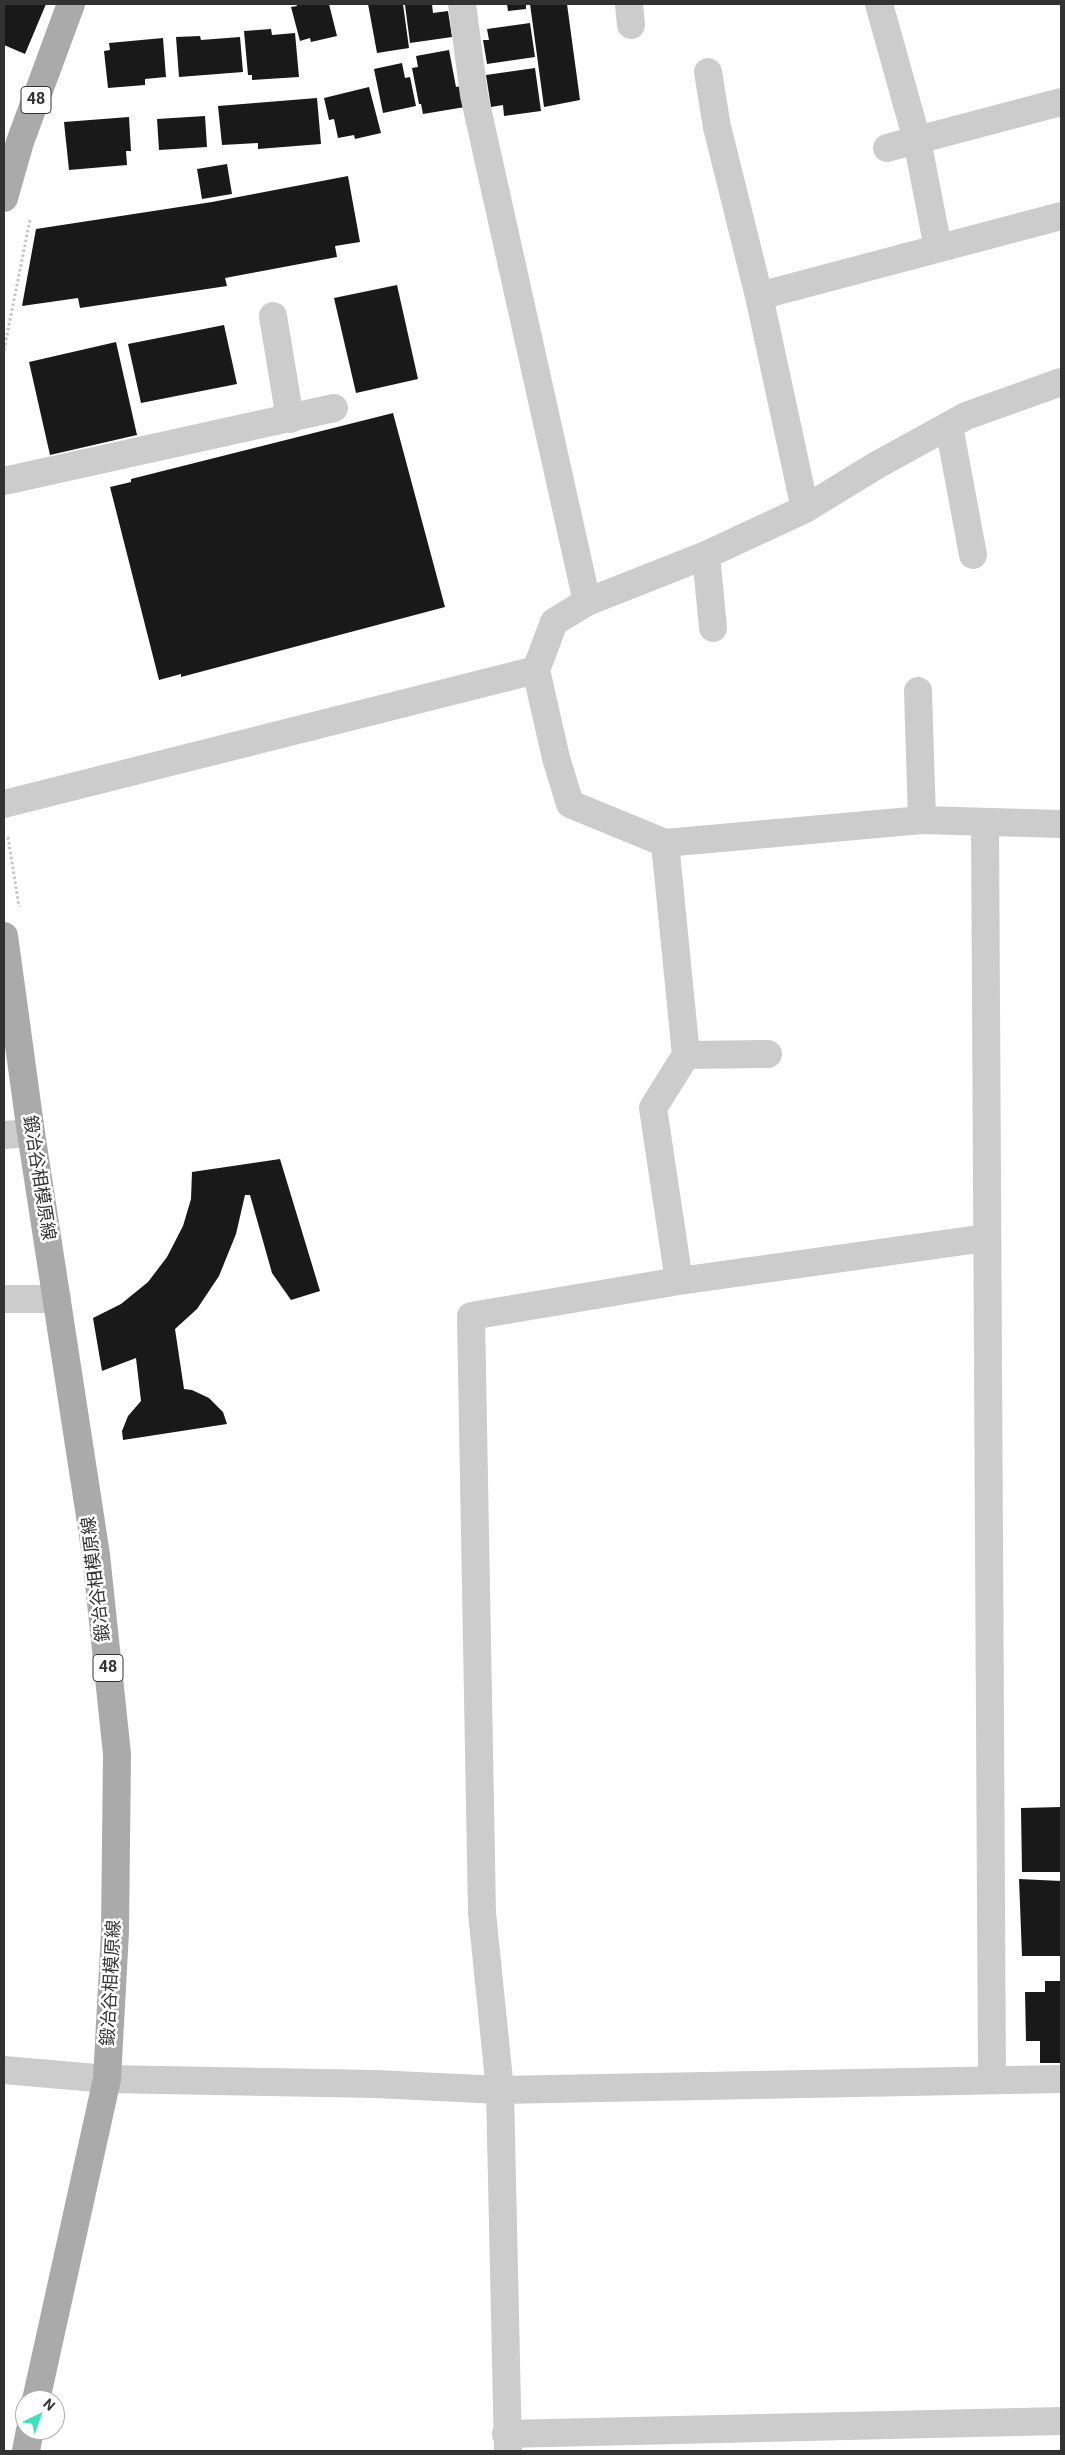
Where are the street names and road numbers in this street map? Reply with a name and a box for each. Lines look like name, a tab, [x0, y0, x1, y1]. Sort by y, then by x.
road number: 48	[21, 86, 51, 114]
street label: 鍛冶谷相模原線	[17, 1114, 59, 1242]
street label: 鍛冶谷相模原線	[79, 1515, 115, 1643]
road number: 48	[93, 1655, 123, 1682]
street label: 鍛冶谷相模原線	[98, 1920, 126, 2046]

